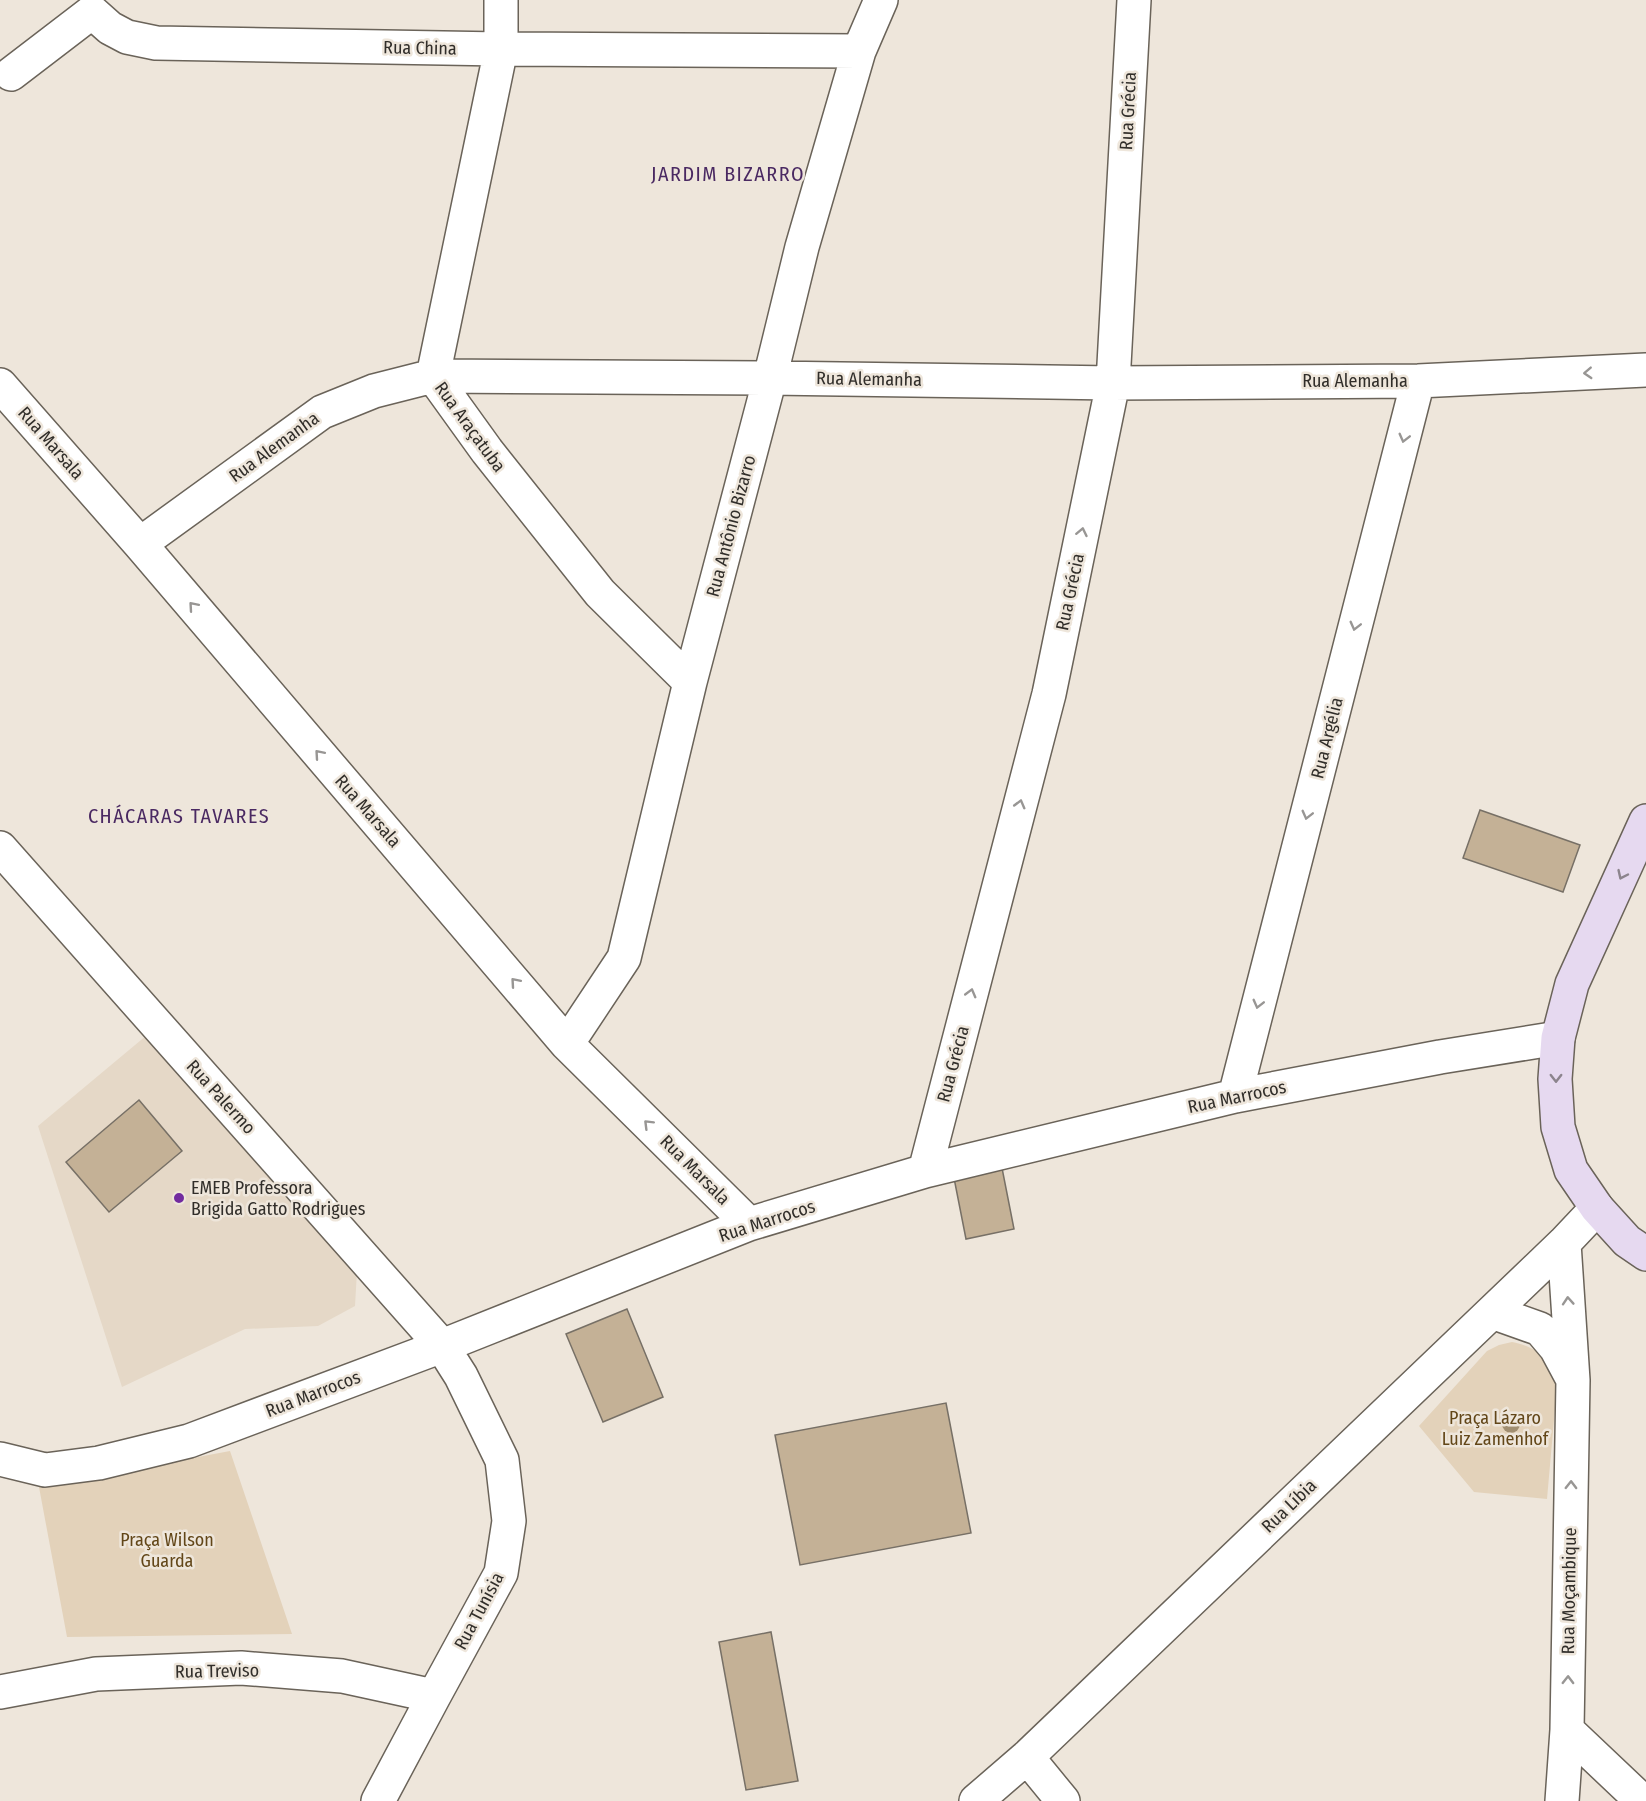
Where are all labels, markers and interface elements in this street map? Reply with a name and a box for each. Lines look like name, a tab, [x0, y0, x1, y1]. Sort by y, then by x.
street label: Rua China	[383, 36, 457, 60]
street label: Rua Grécia	[1115, 71, 1141, 151]
district label: JARDIM BIZARRO	[651, 162, 805, 186]
street label: Rua Alemanha	[816, 367, 922, 391]
one-way arrow	[1583, 367, 1592, 380]
street label: Rua Alemanha	[1302, 370, 1408, 392]
street label: Rua Araçatuba	[430, 378, 510, 477]
street label: Rua Marsala	[13, 402, 89, 484]
street label: Rua Alemanha	[225, 407, 323, 487]
one-way arrow	[1398, 432, 1411, 442]
street label: Rua Antônio Bizarro	[702, 453, 760, 599]
one-way arrow	[1075, 527, 1088, 537]
street label: Rua Grécia	[1051, 551, 1089, 633]
one-way arrow	[189, 602, 200, 613]
one-way arrow	[1350, 621, 1363, 631]
street label: Rua Argélia	[1306, 695, 1348, 781]
one-way arrow	[316, 750, 327, 761]
street label: Rua Marsala	[330, 770, 406, 852]
one-way arrow	[1013, 799, 1026, 809]
district label: CHÁCARAS TAVARES	[88, 804, 270, 828]
one-way arrow	[1301, 810, 1314, 820]
one-way arrow	[1617, 868, 1629, 879]
one-way arrow	[511, 978, 522, 989]
one-way arrow	[964, 988, 976, 999]
one-way arrow	[1253, 999, 1266, 1009]
street label: Rua Grécia	[932, 1023, 974, 1105]
street label: Rua Palermo	[182, 1055, 260, 1139]
one-way arrow	[1550, 1073, 1562, 1082]
street label: Rua Marrocos	[1186, 1076, 1288, 1118]
one-way arrow	[645, 1120, 655, 1131]
street label: Rua Marsala	[656, 1131, 735, 1210]
place label: EMEB Professora Brigida Gatto Rodrigues	[191, 1177, 366, 1220]
marker: EMEB Professora Brigida Gatto Rodrigues	[172, 1191, 186, 1205]
street label: Rua Marrocos	[716, 1195, 818, 1247]
one-way arrow	[1562, 1296, 1575, 1305]
street label: Rua Marrocos	[262, 1366, 364, 1422]
park label: Praça Lázaro Luiz Zamenhof	[1442, 1407, 1550, 1450]
street label: Rua Líbia	[1257, 1474, 1321, 1537]
one-way arrow	[1565, 1480, 1578, 1489]
street label: Rua Moçambique	[1557, 1527, 1581, 1655]
park label: Praça Wilson Guarda	[120, 1529, 214, 1572]
street label: Rua Tunísia	[449, 1568, 509, 1653]
street label: Rua Treviso	[175, 1659, 259, 1683]
one-way arrow	[1561, 1675, 1574, 1684]

